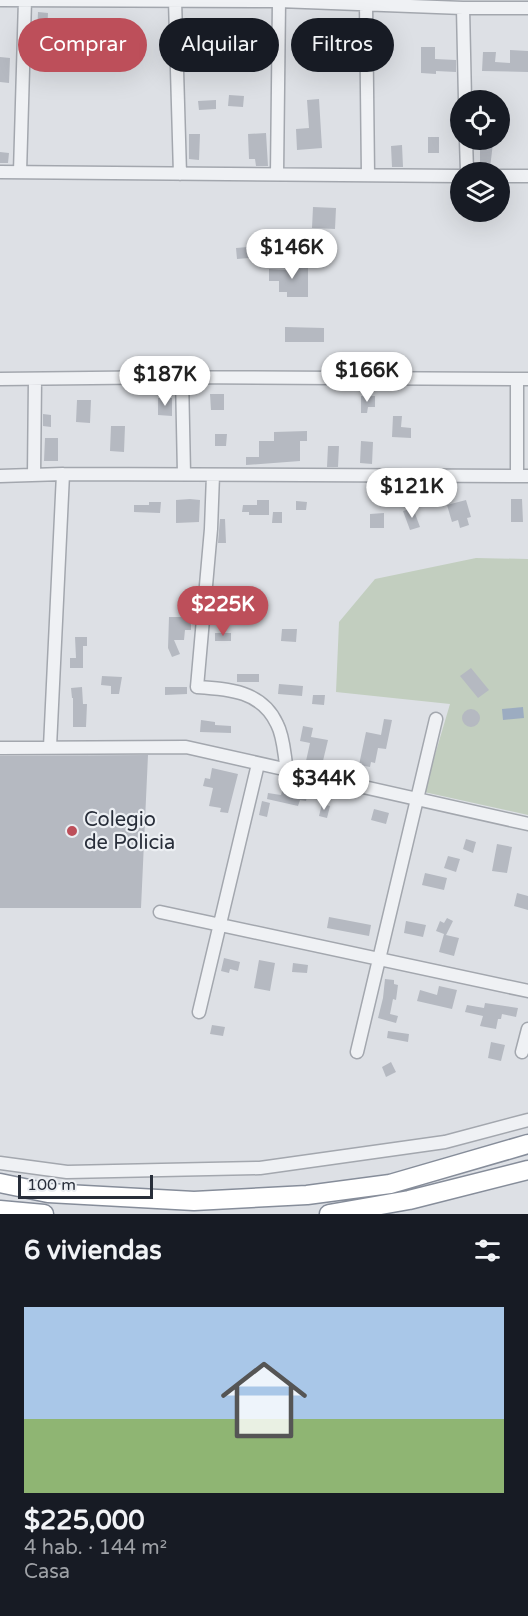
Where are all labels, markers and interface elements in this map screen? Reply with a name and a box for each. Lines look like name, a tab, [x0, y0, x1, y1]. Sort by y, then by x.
chip: Comprar	[18, 18, 147, 72]
chip: Alquilar	[159, 18, 279, 72]
chip: Filtros	[291, 18, 394, 72]
map controls	[450, 90, 510, 222]
button: locate	[450, 90, 510, 150]
button: layers	[450, 162, 510, 222]
pin: $146K	[250, 229, 334, 280]
text: $146K	[260, 236, 324, 260]
pin: $166K	[325, 352, 409, 403]
pin: $187K	[123, 356, 207, 407]
text: $166K	[335, 359, 399, 383]
text: $187K	[133, 363, 197, 387]
pin: $121K	[370, 468, 454, 519]
text: $121K	[380, 475, 444, 499]
pin: $225K	[181, 586, 265, 637]
text: $225K	[191, 593, 255, 617]
pin: $344K	[282, 760, 366, 811]
text: $344K	[292, 767, 356, 791]
place label: Colegio de Policia	[84, 808, 175, 855]
marker: Colegio de Policia	[65, 824, 79, 838]
scale bar	[18, 1172, 153, 1200]
text: 100 m	[27, 1175, 76, 1195]
icon: filters	[471, 1234, 504, 1267]
text: 6 viviendas	[24, 1235, 162, 1266]
icon: home	[210, 1346, 318, 1454]
text: $225,000	[24, 1505, 144, 1536]
text: 4 hab. · 144 m²	[24, 1536, 167, 1560]
text: Casa	[24, 1560, 70, 1584]

